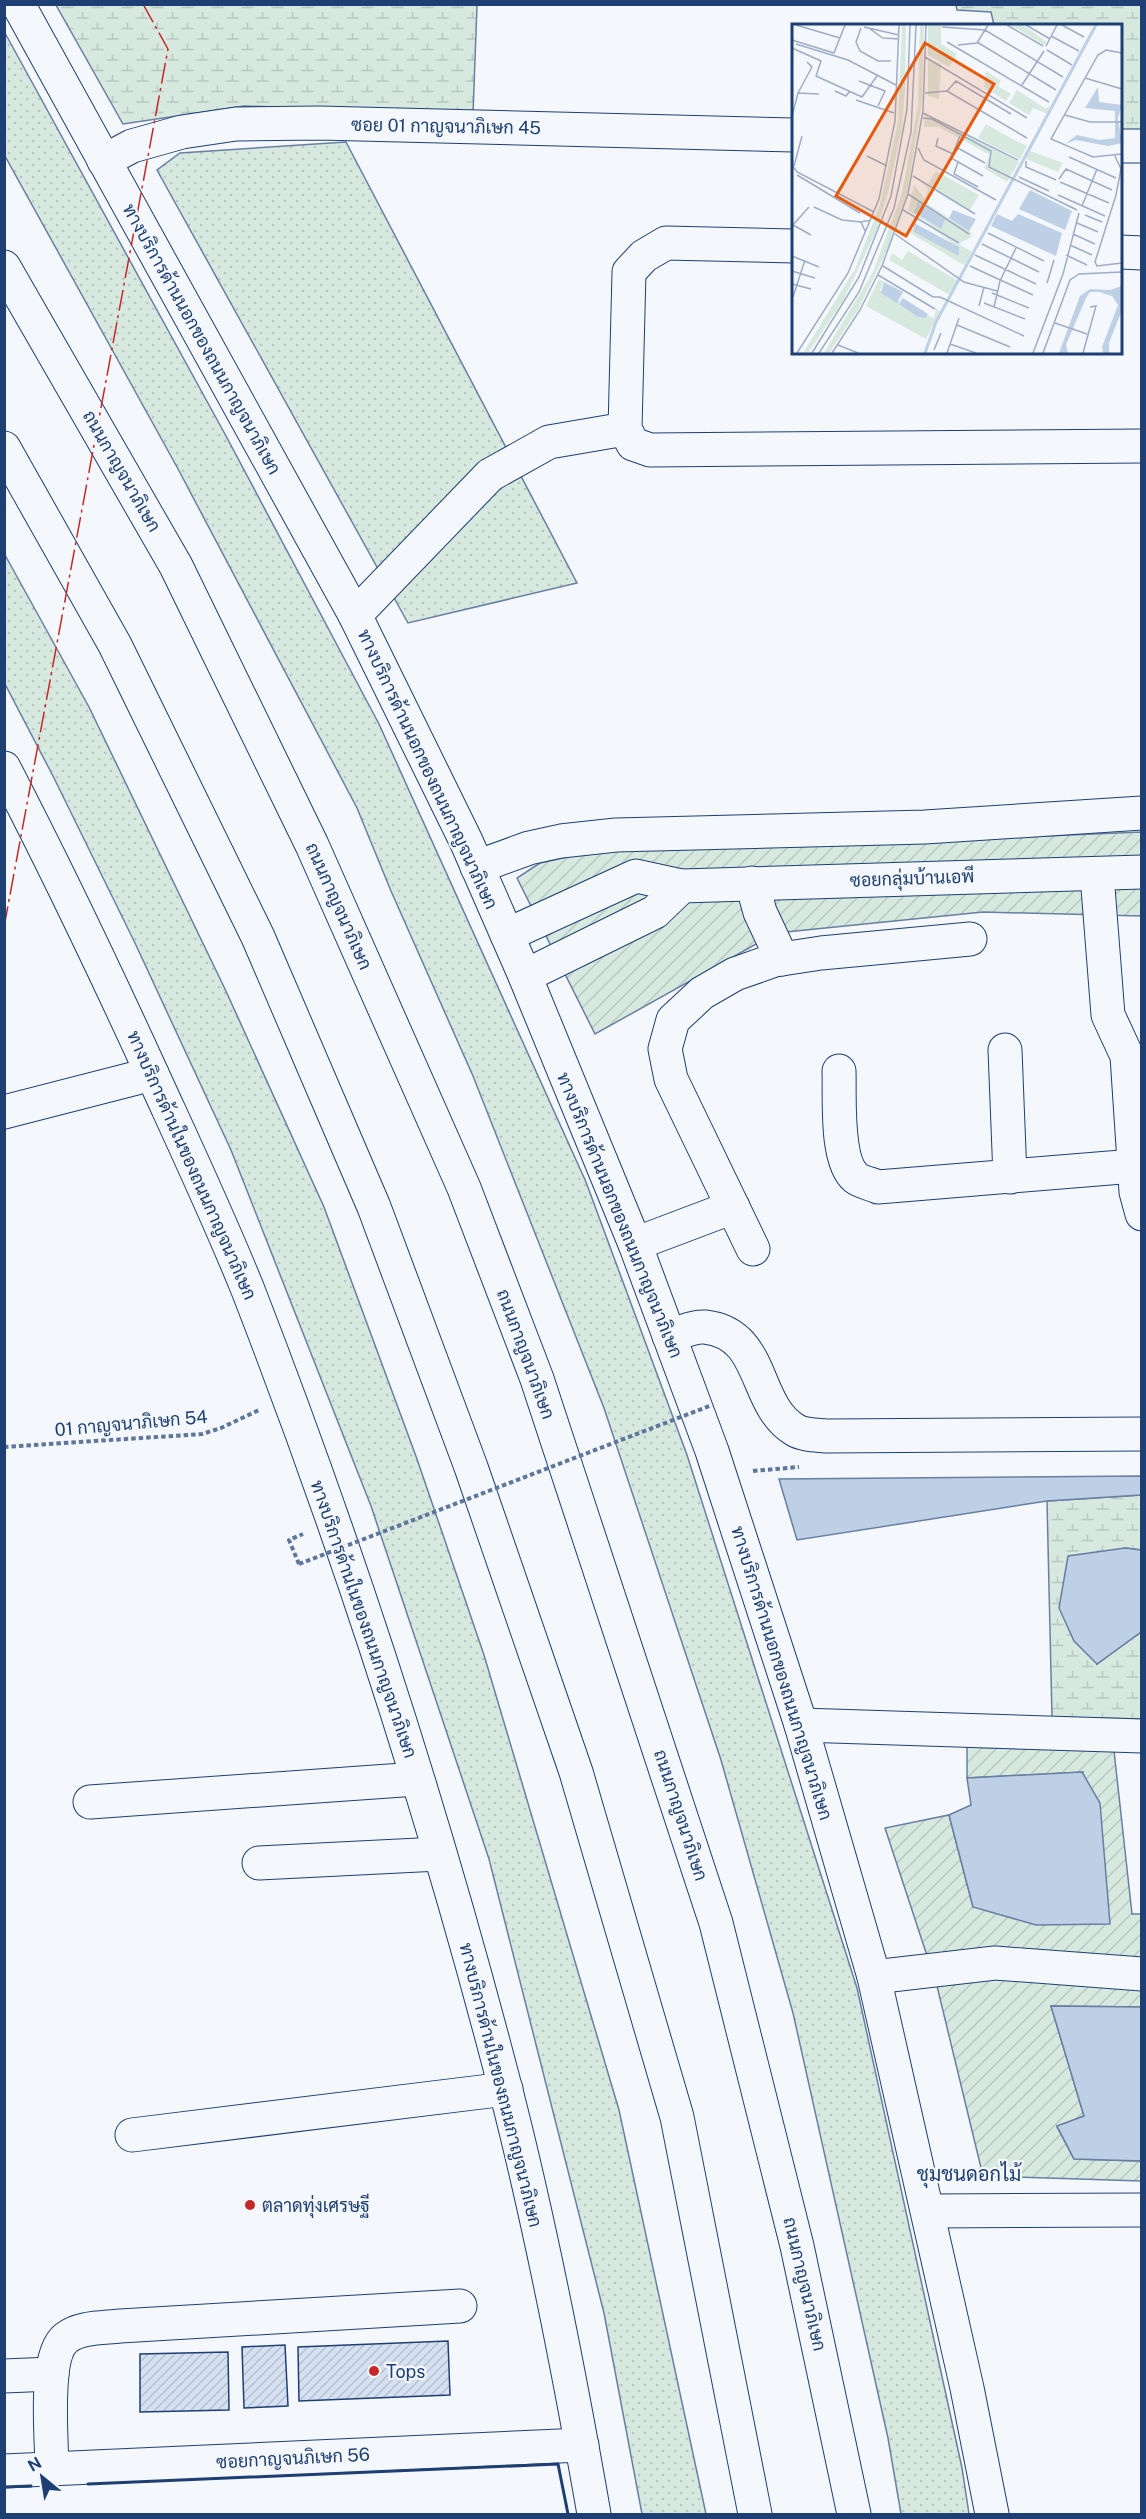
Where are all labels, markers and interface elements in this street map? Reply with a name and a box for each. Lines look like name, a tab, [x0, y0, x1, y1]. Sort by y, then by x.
inset map	[792, 24, 1122, 354]
street label: ซอย 01 กาญจนาภิเษก 45	[351, 114, 541, 139]
street label: ทางบริการด้านนอกของถนนกาญจนาภิเษก	[118, 200, 286, 478]
street label: ถนนกาญจนาภิเษก	[78, 406, 166, 536]
street label: ทางบริการด้านนอกของถนนกาญจนาภิเษก	[353, 625, 503, 913]
street label: ถนนกาญจนาภิเษก	[301, 839, 376, 973]
street label: ซอยกลุ่มบ้านเอพี	[849, 863, 975, 893]
street label: ทางบริการด้านในของถนนกาญจนาภิเษก	[122, 1026, 263, 1303]
street label: ทางบริการด้านนอกของถนนกาญจนาภิเษก	[552, 1069, 688, 1361]
street label: ถนนกาญจนาภิเษก	[492, 1286, 559, 1422]
street label: 01 กาญจนาภิเษก 54	[54, 1406, 208, 1441]
street label: ทางบริการด้านในของถนนกาญจนาภิเษก	[306, 1477, 423, 1761]
street label: ทางบริการด้านนอกของถนนกาญจนาภิเษก	[726, 1523, 838, 1823]
street label: ถนนกาญจนาภิเษก	[649, 1747, 712, 1884]
street label: ทางบริการด้านในของถนนกาญจนาภิเษก	[454, 1940, 548, 2230]
district label: ชุมชนดอกไม้	[917, 2161, 1022, 2188]
place label: ตลาดทุ่งเศรษฐี	[262, 2193, 370, 2218]
marker: ตลาดทุ่งเศรษฐี	[243, 2198, 257, 2212]
street label: ถนนกาญจนาภิเษก	[778, 2215, 831, 2353]
place label: Tops	[386, 2361, 425, 2382]
marker: Tops	[367, 2364, 381, 2378]
street label: ซอยกาญจนภิเษก 56	[216, 2443, 370, 2474]
north arrow	[12, 2447, 72, 2507]
text: N	[25, 2453, 45, 2476]

